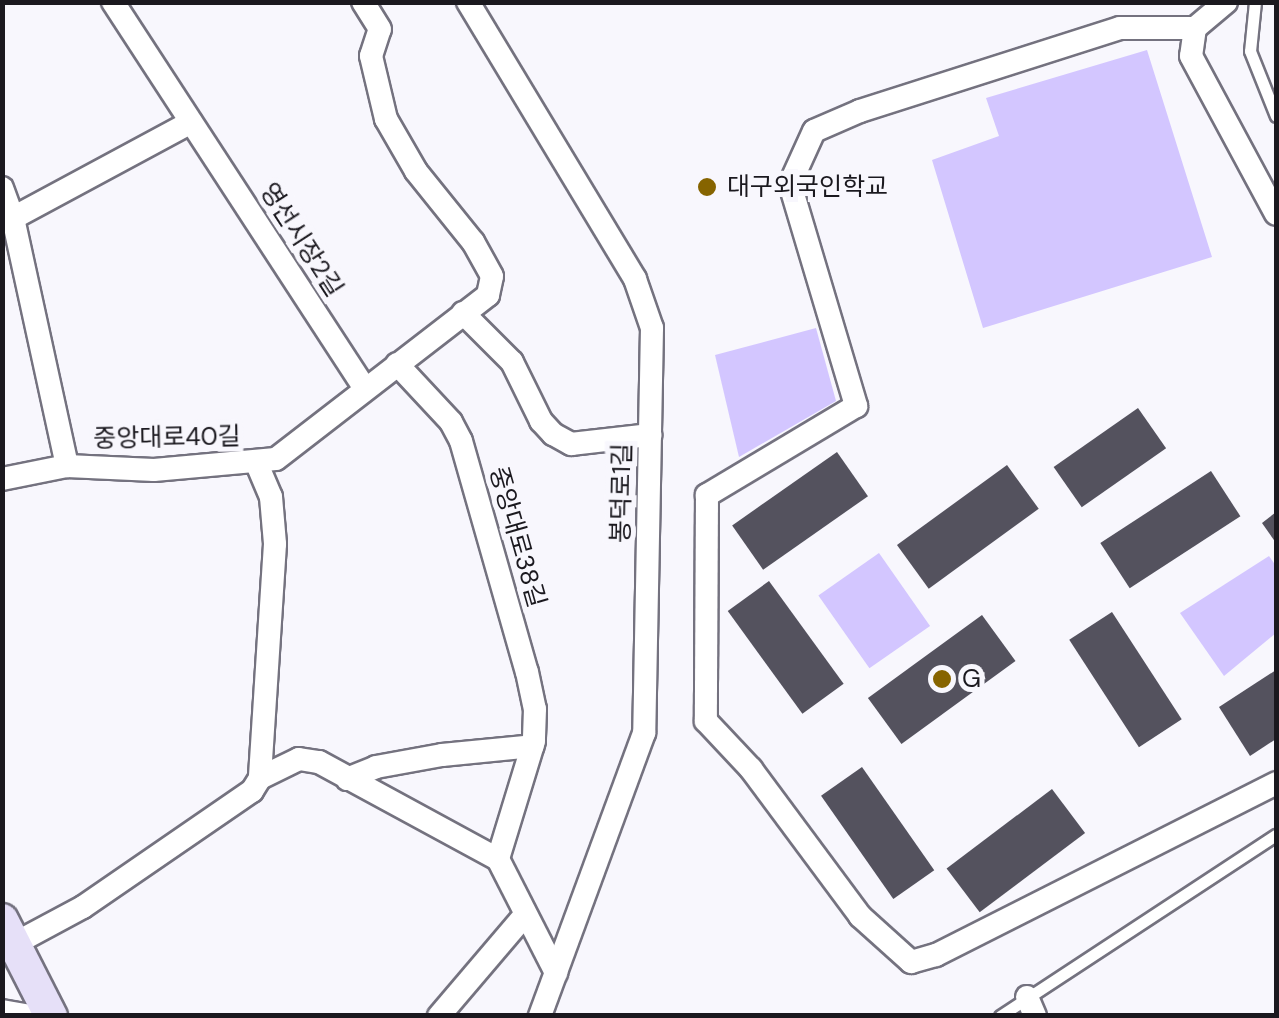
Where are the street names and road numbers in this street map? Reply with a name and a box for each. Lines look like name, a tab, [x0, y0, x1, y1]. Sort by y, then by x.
street label: 영선시장2길	[253, 178, 349, 302]
street label: 중앙대로40길	[93, 422, 241, 454]
street label: 봉덕로1길	[606, 443, 638, 543]
street label: 중앙대로38길	[483, 463, 551, 611]

